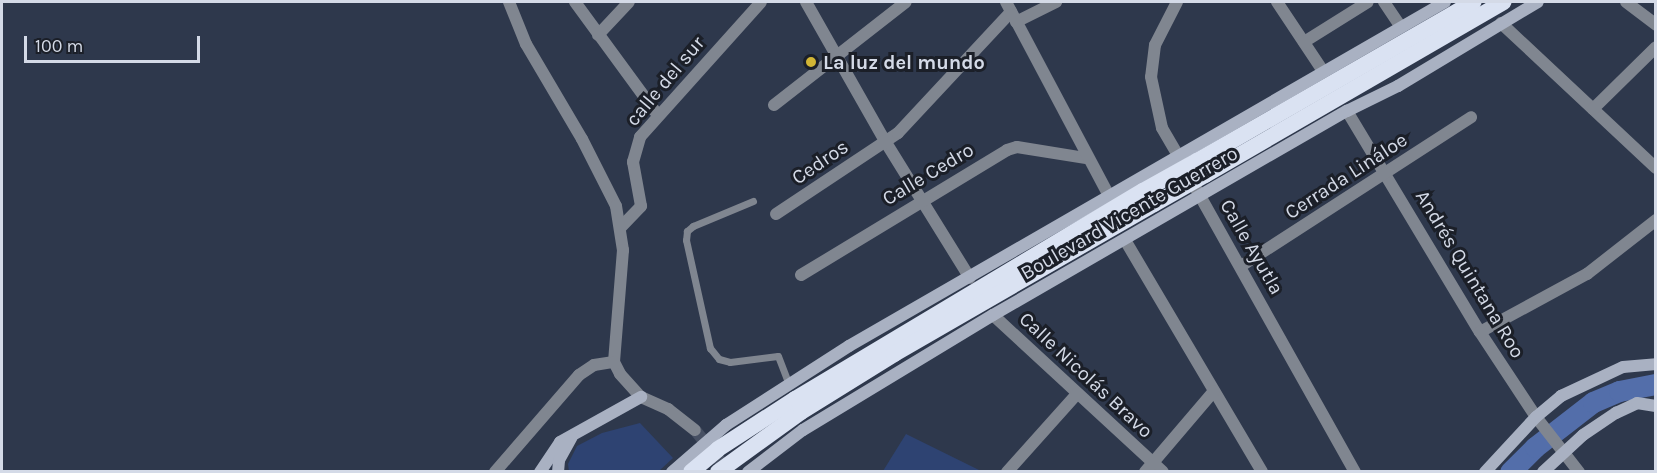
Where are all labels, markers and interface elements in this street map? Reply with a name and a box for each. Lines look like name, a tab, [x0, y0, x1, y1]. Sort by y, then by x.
scale bar	[27, 24, 202, 62]
street label: calle del sur	[620, 31, 710, 131]
text: 100 m	[35, 35, 83, 57]
place label: La luz del mundo	[823, 50, 985, 74]
marker: La luz del mundo	[804, 55, 818, 69]
street label: Cerrada Lináloe	[1280, 128, 1412, 224]
street label: Cedros	[787, 134, 853, 190]
street label: Calle Cedro	[878, 137, 978, 211]
street label: Boulevard Vicente Guerrero	[1016, 141, 1242, 285]
street label: Andrés Quintana Roo	[1410, 186, 1530, 362]
street label: Calle Ayutla	[1215, 195, 1289, 299]
street label: Calle Nicolás Bravo	[1014, 307, 1158, 443]

